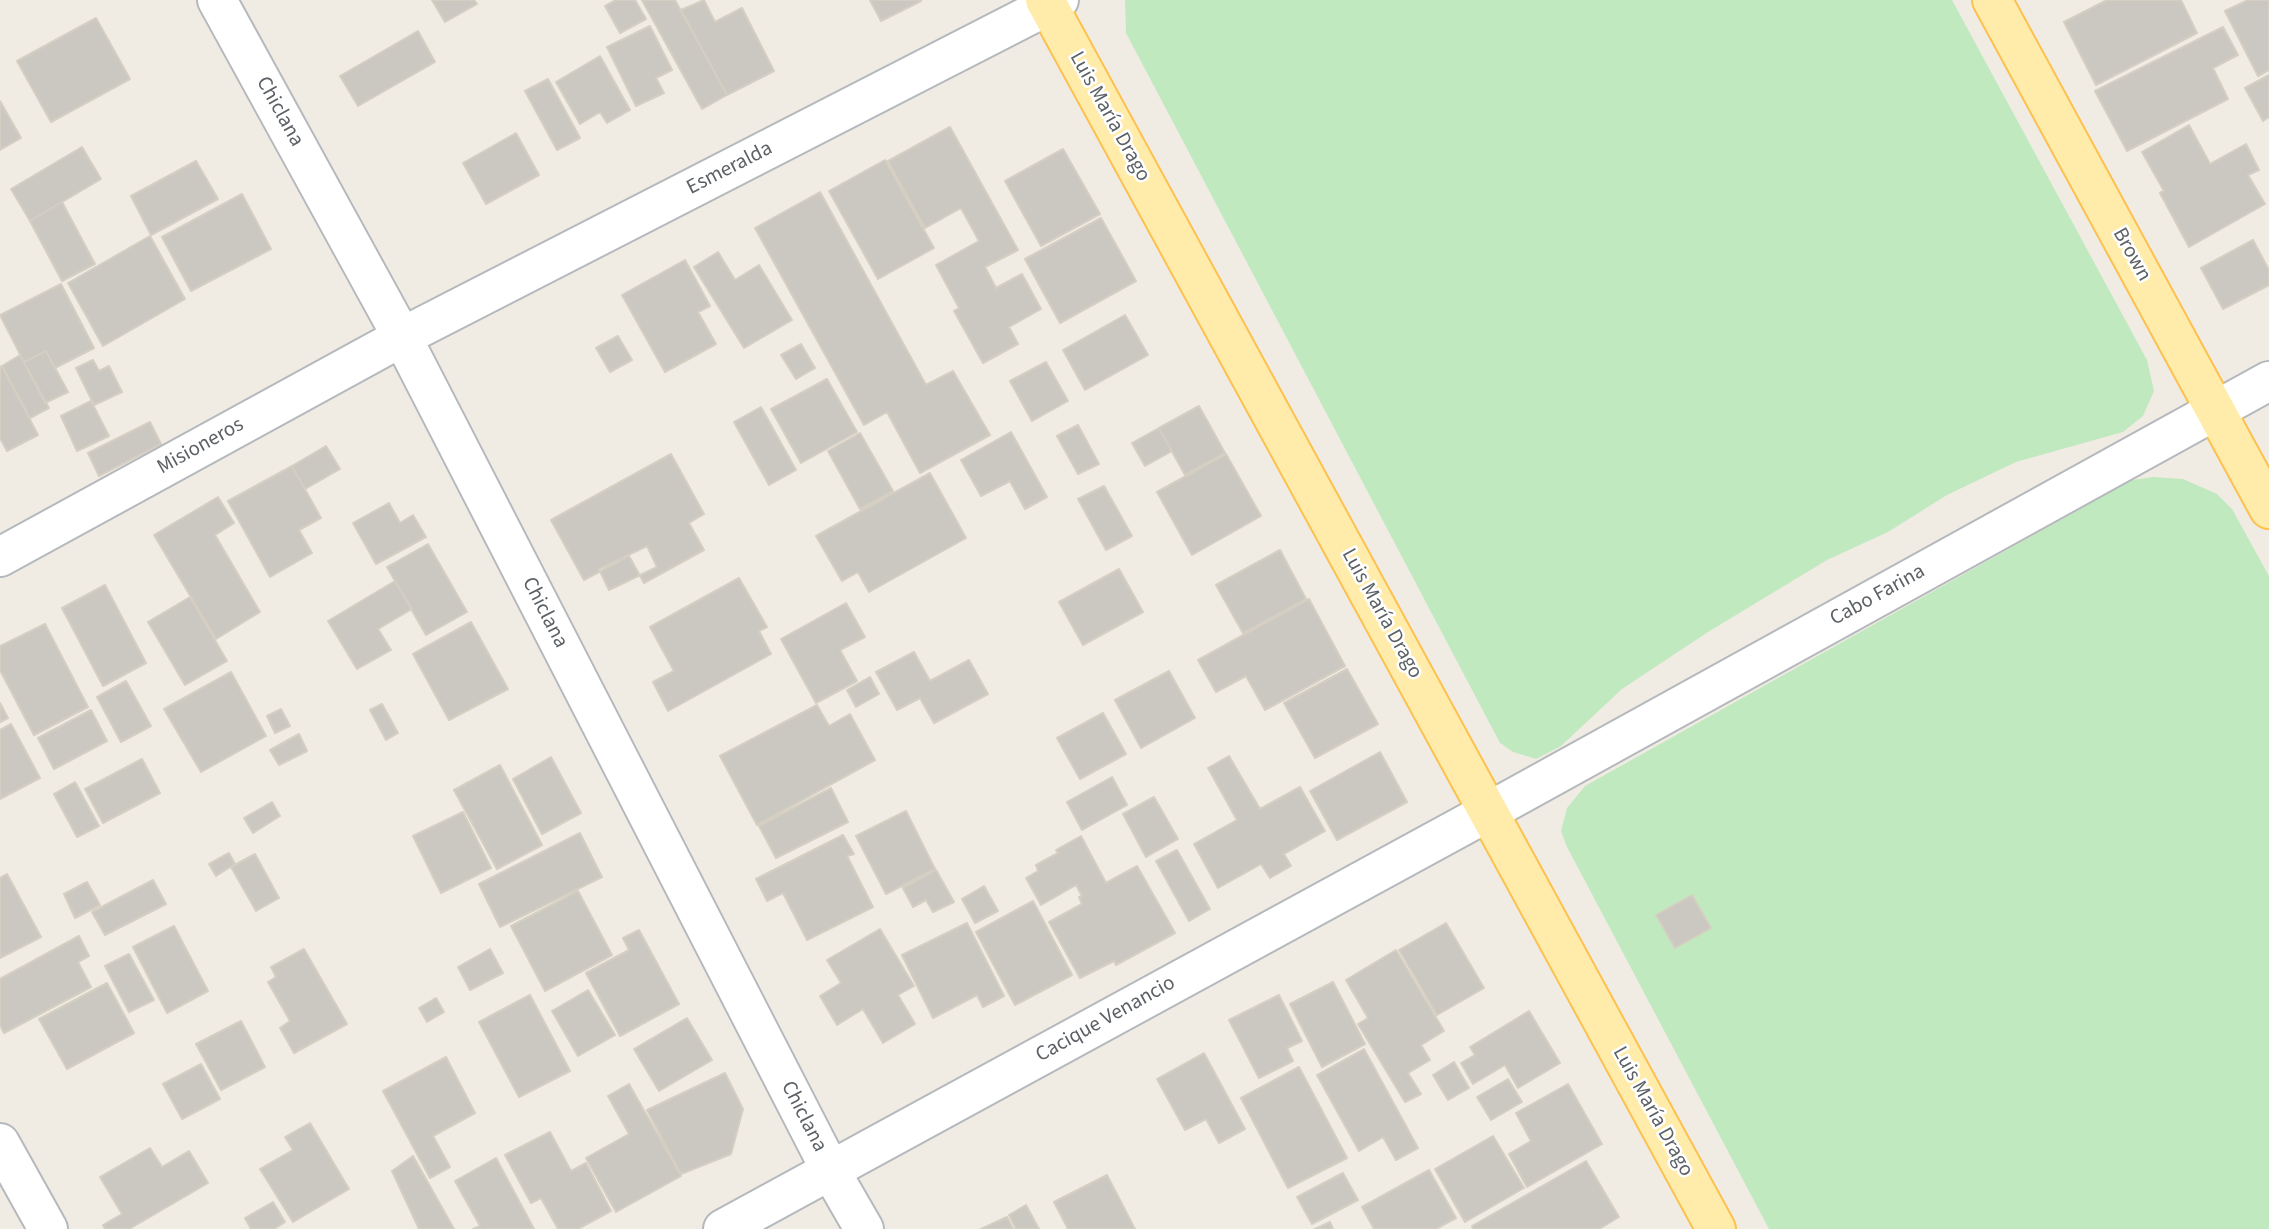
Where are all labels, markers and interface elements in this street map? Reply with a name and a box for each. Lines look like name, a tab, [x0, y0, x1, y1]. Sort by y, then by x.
street label: Luis María Drago	[1063, 48, 1155, 186]
street label: Chiclana	[250, 73, 308, 151]
street label: Esmeralda	[683, 137, 777, 201]
street label: Brown	[2106, 224, 2156, 286]
street label: Misioneros	[153, 413, 249, 481]
street label: Luis María Drago	[1335, 545, 1427, 683]
street label: Cabo Farina	[1826, 560, 1930, 632]
street label: Chiclana	[515, 573, 573, 653]
street label: Cacique Venancio	[1032, 971, 1180, 1069]
street label: Luis María Drago	[1606, 1043, 1698, 1181]
street label: Chiclana	[774, 1077, 832, 1157]

